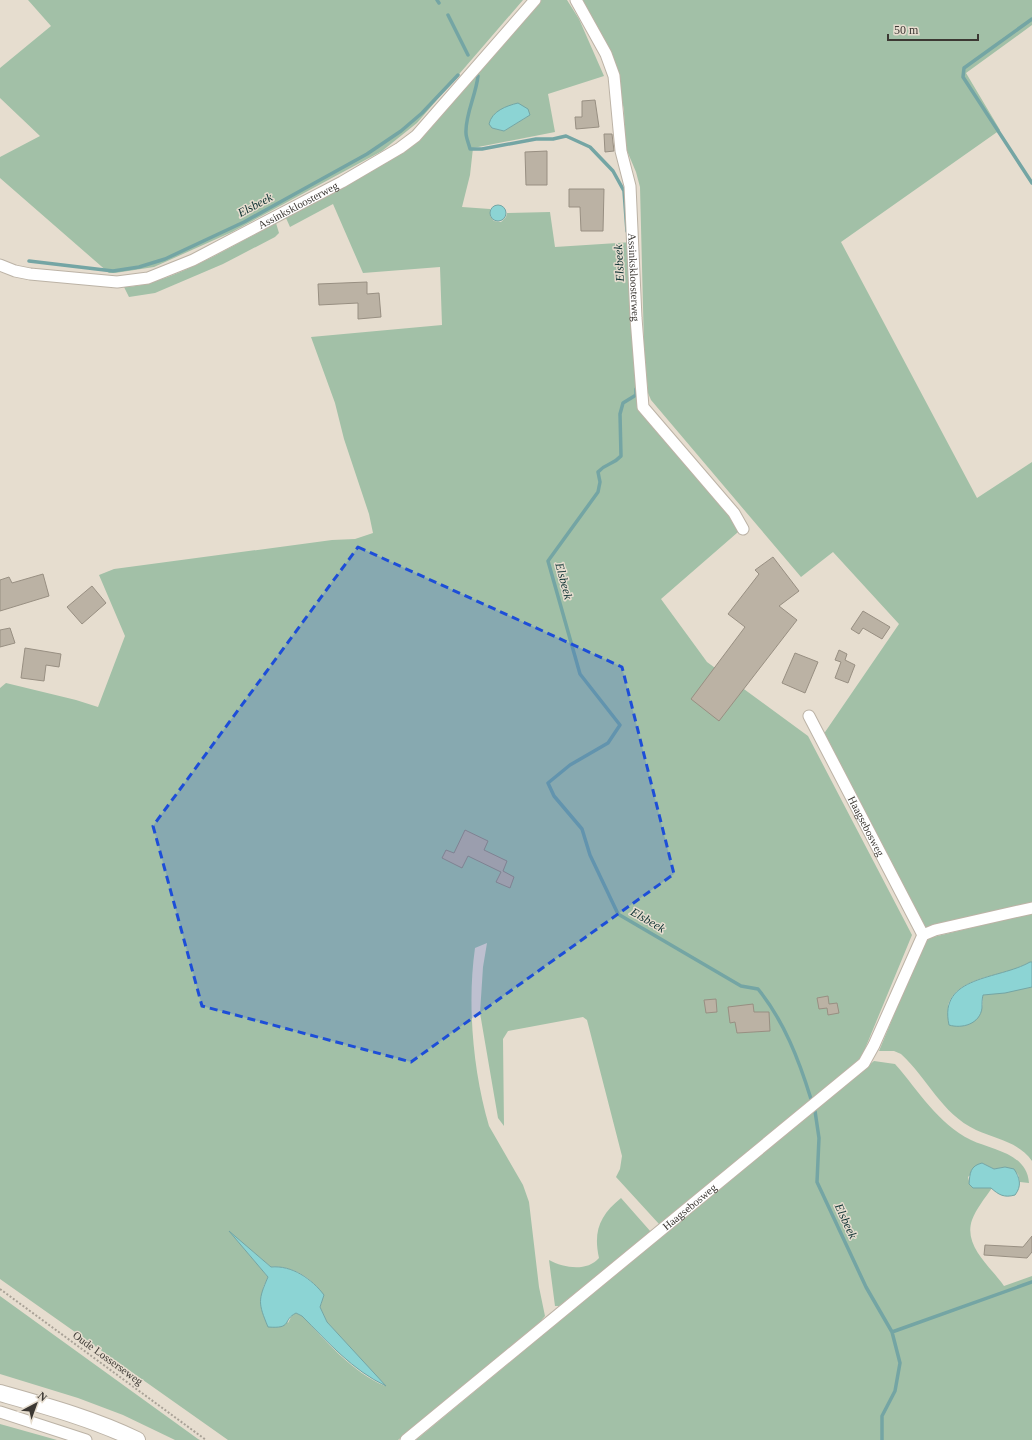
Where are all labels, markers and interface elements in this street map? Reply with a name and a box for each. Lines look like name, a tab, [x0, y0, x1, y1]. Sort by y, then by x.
scale bar	[888, 16, 978, 42]
text: 50 m	[894, 23, 919, 37]
street label: Assinkskloosterweg	[256, 179, 340, 231]
water label: Elsbeek	[234, 190, 275, 220]
street label: Assinkskloosterweg	[626, 233, 642, 323]
water label: Elsbeek	[611, 243, 627, 283]
water label: Elsbeek	[552, 560, 576, 601]
street label: Haagsebosweg	[846, 794, 887, 858]
water label: Elsbeek	[627, 904, 668, 936]
street label: Haagsebosweg	[660, 1181, 719, 1232]
water label: Elsbeek	[831, 1200, 861, 1241]
street label: Oude Losserseweg	[71, 1329, 146, 1388]
north arrow	[16, 1384, 56, 1424]
text: N	[36, 1389, 50, 1404]

